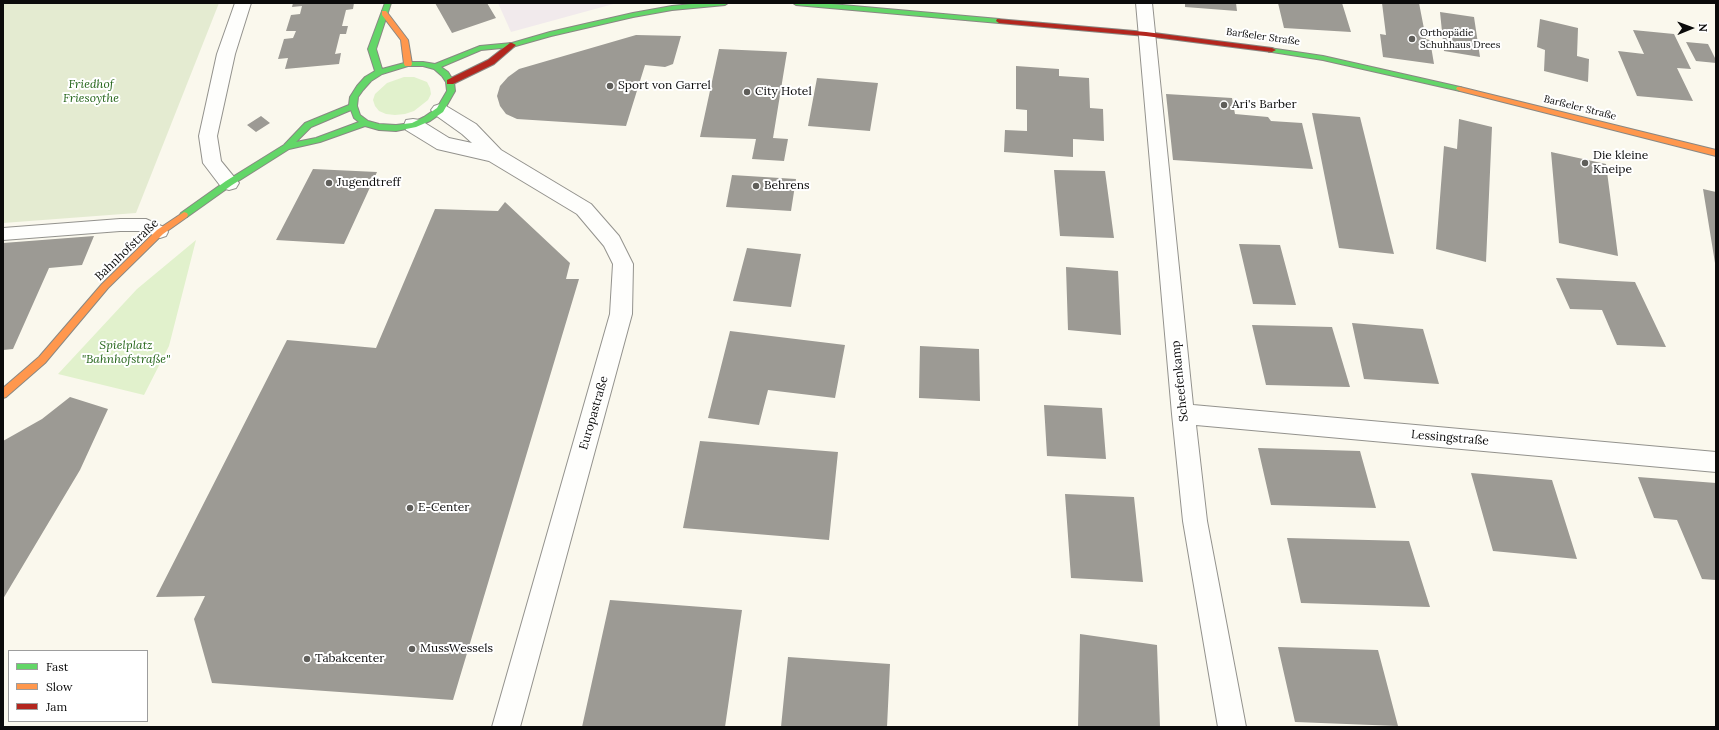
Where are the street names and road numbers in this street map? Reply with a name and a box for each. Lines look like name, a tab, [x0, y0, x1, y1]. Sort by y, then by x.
street label: Barßeler Straße	[1225, 26, 1301, 48]
street label: Barßeler Straße	[1543, 93, 1617, 123]
street label: Bahnhofstraße	[92, 216, 162, 284]
street label: Scheefenkamp	[1169, 340, 1191, 422]
street label: Europastraße	[577, 374, 611, 452]
street label: Lessingstraße	[1411, 427, 1489, 449]

